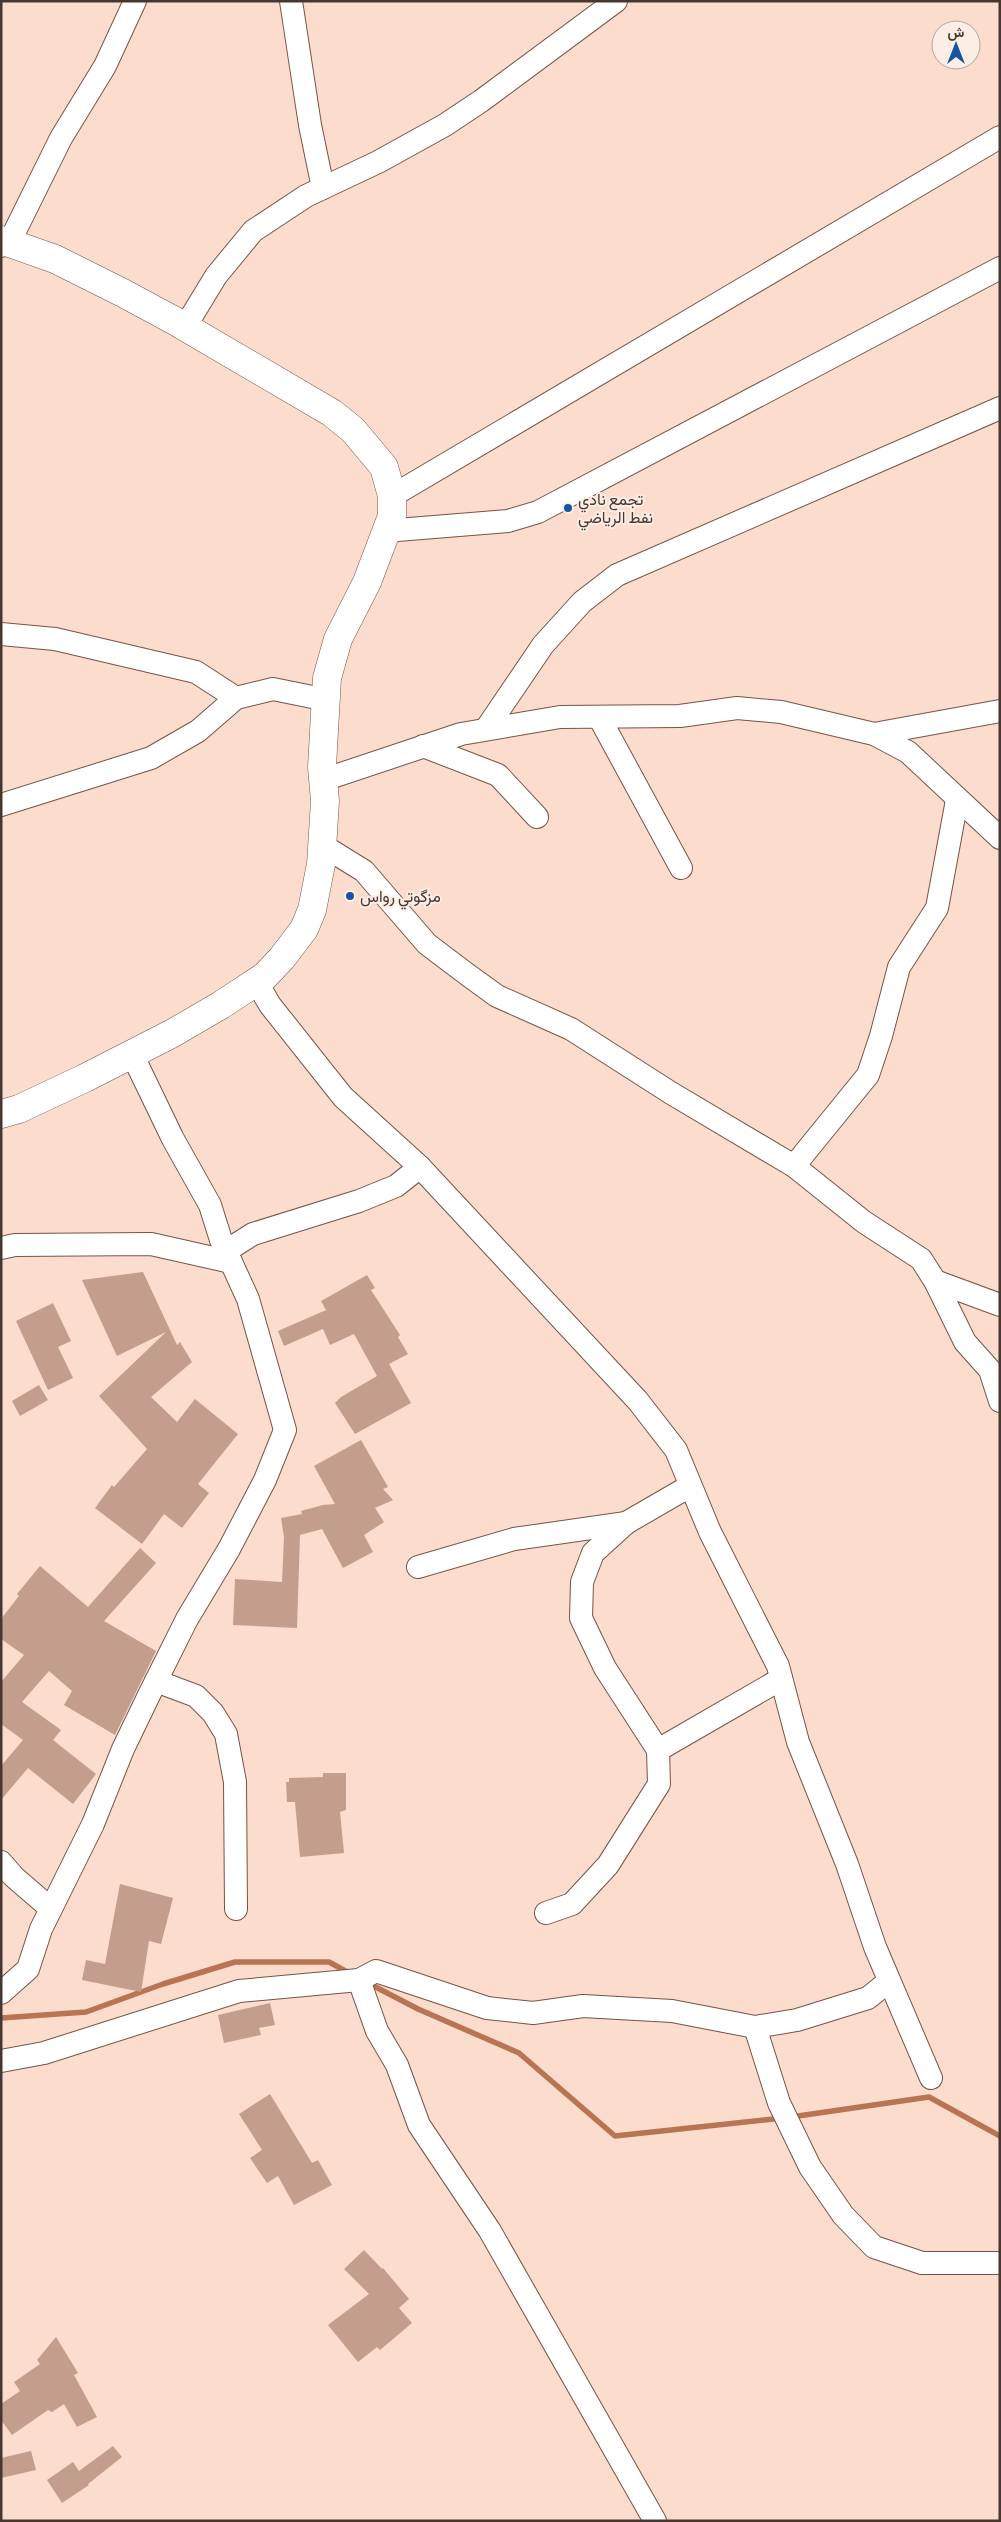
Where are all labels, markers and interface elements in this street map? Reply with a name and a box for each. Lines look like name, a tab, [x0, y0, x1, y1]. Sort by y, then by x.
north arrow	[931, 20, 981, 70]
text: ش	[948, 24, 965, 41]
place label: تجمع نادي نفط الرياضي	[578, 491, 653, 531]
marker: تجمع نادي نفط الرياضي	[562, 502, 574, 514]
place label: مزگوتي رواس	[360, 888, 441, 910]
marker: مزگوتي رواس	[344, 890, 356, 902]

